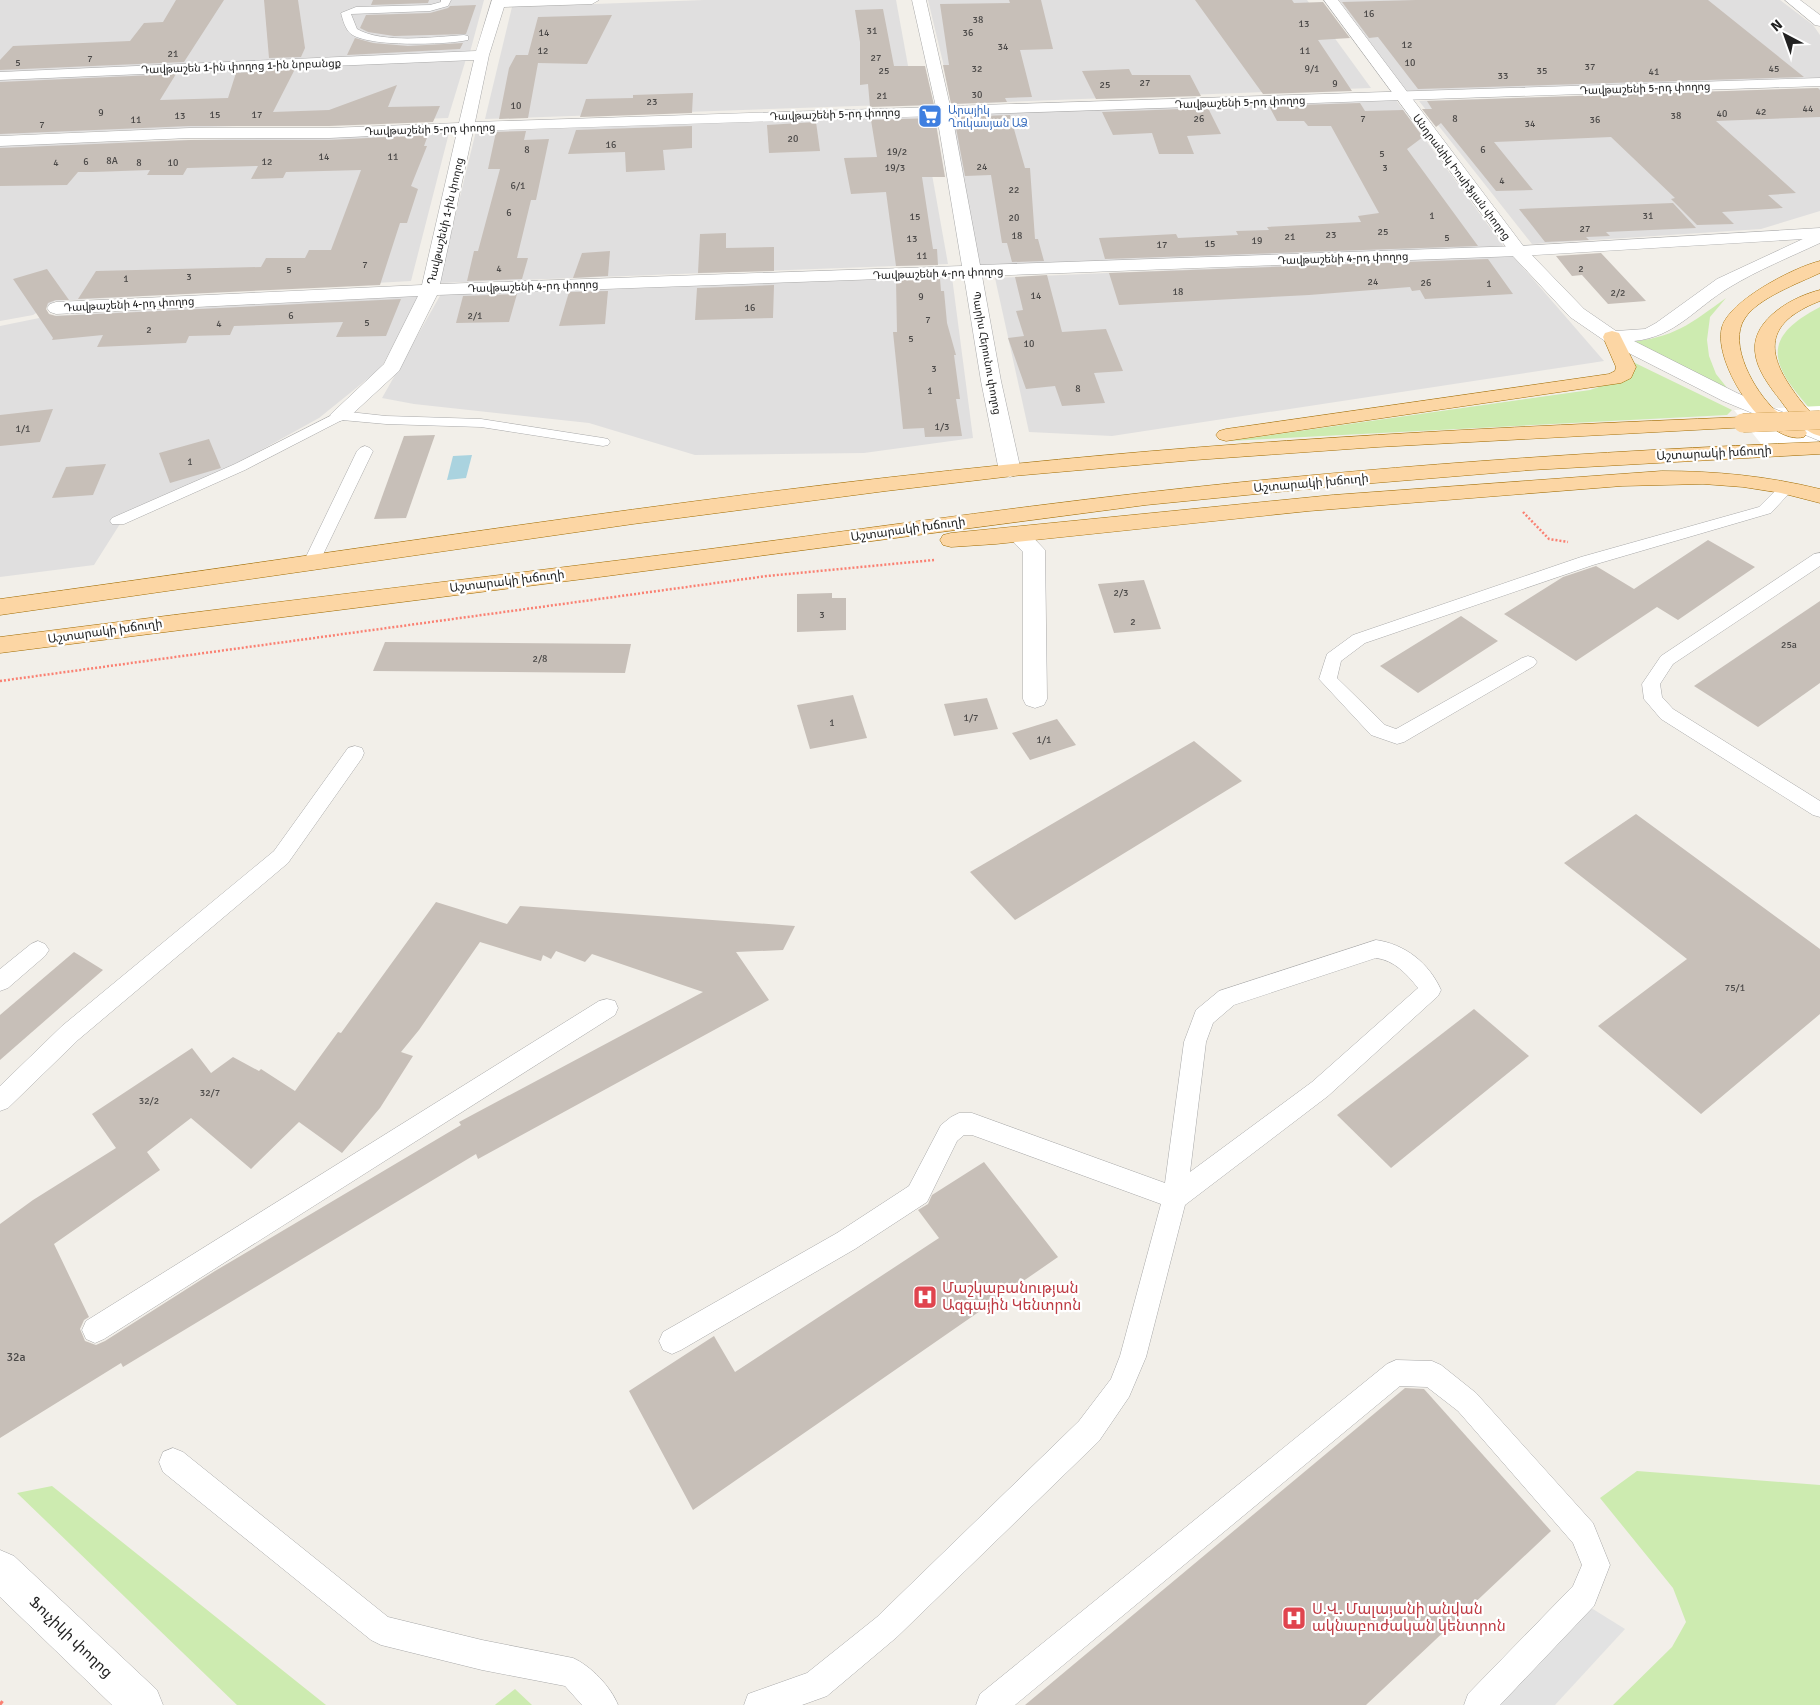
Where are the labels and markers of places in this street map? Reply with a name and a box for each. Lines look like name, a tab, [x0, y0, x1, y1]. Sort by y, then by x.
supermarket icon: Արայիկ Ղուկասյան ԱՁ	[917, 103, 943, 129]
place label: Արայիկ Ղուկասյան ԱՁ	[948, 104, 1028, 130]
place label: Մաշկաբանության Ազգային Կենտրոն	[942, 1279, 1081, 1314]
hospital icon: Մաշկաբանության Ազգային Կենտրոն	[912, 1284, 938, 1310]
place label: Ս.Վ. Մալայանի անվան ակնաբուժական կենտրոն	[1312, 1600, 1506, 1635]
hospital icon: Ս.Վ. Մալայանի անվան ակնաբուժական կենտրոն	[1281, 1605, 1307, 1631]

